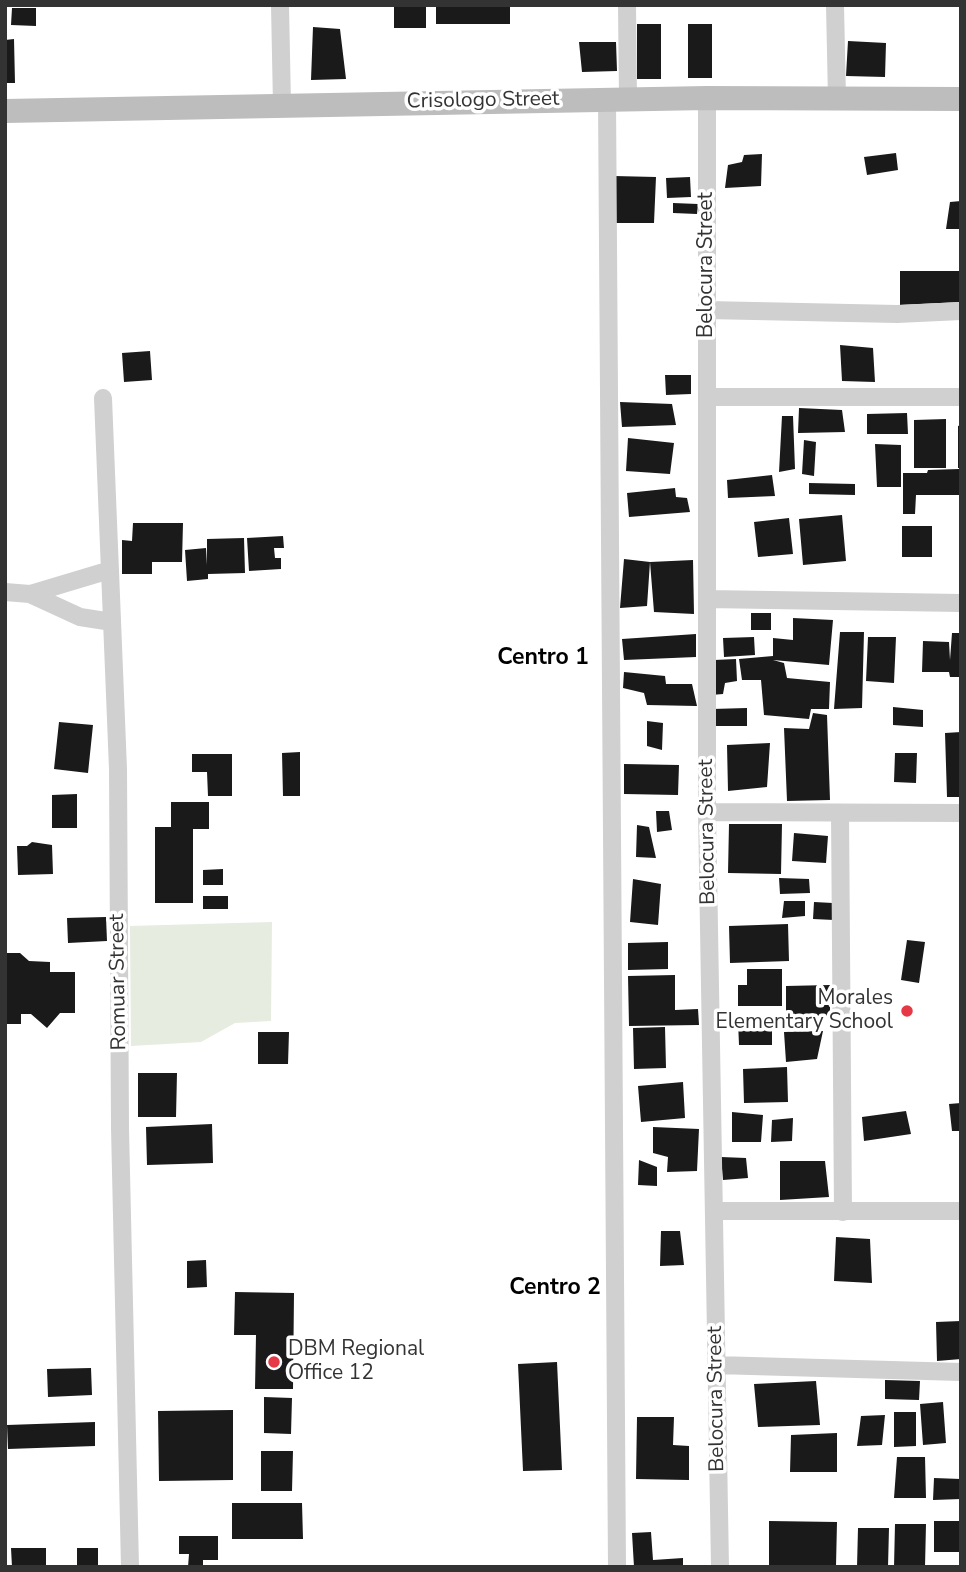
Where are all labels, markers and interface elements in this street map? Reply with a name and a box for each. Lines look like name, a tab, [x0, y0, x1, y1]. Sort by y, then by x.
street label: Crisologo Street	[406, 87, 560, 115]
street label: Belocura Street	[694, 192, 720, 338]
district label: Centro 1	[497, 644, 589, 672]
street label: Belocura Street	[694, 759, 722, 905]
street label: Romuar Street	[105, 913, 133, 1051]
place label: Morales Elementary School	[715, 986, 893, 1036]
marker: Morales Elementary School	[899, 1003, 915, 1019]
district label: Centro 2	[509, 1274, 601, 1302]
street label: Belocura Street	[703, 1326, 731, 1472]
place label: DBM Regional Office 12	[288, 1337, 424, 1387]
marker: DBM Regional Office 12	[266, 1354, 282, 1370]

